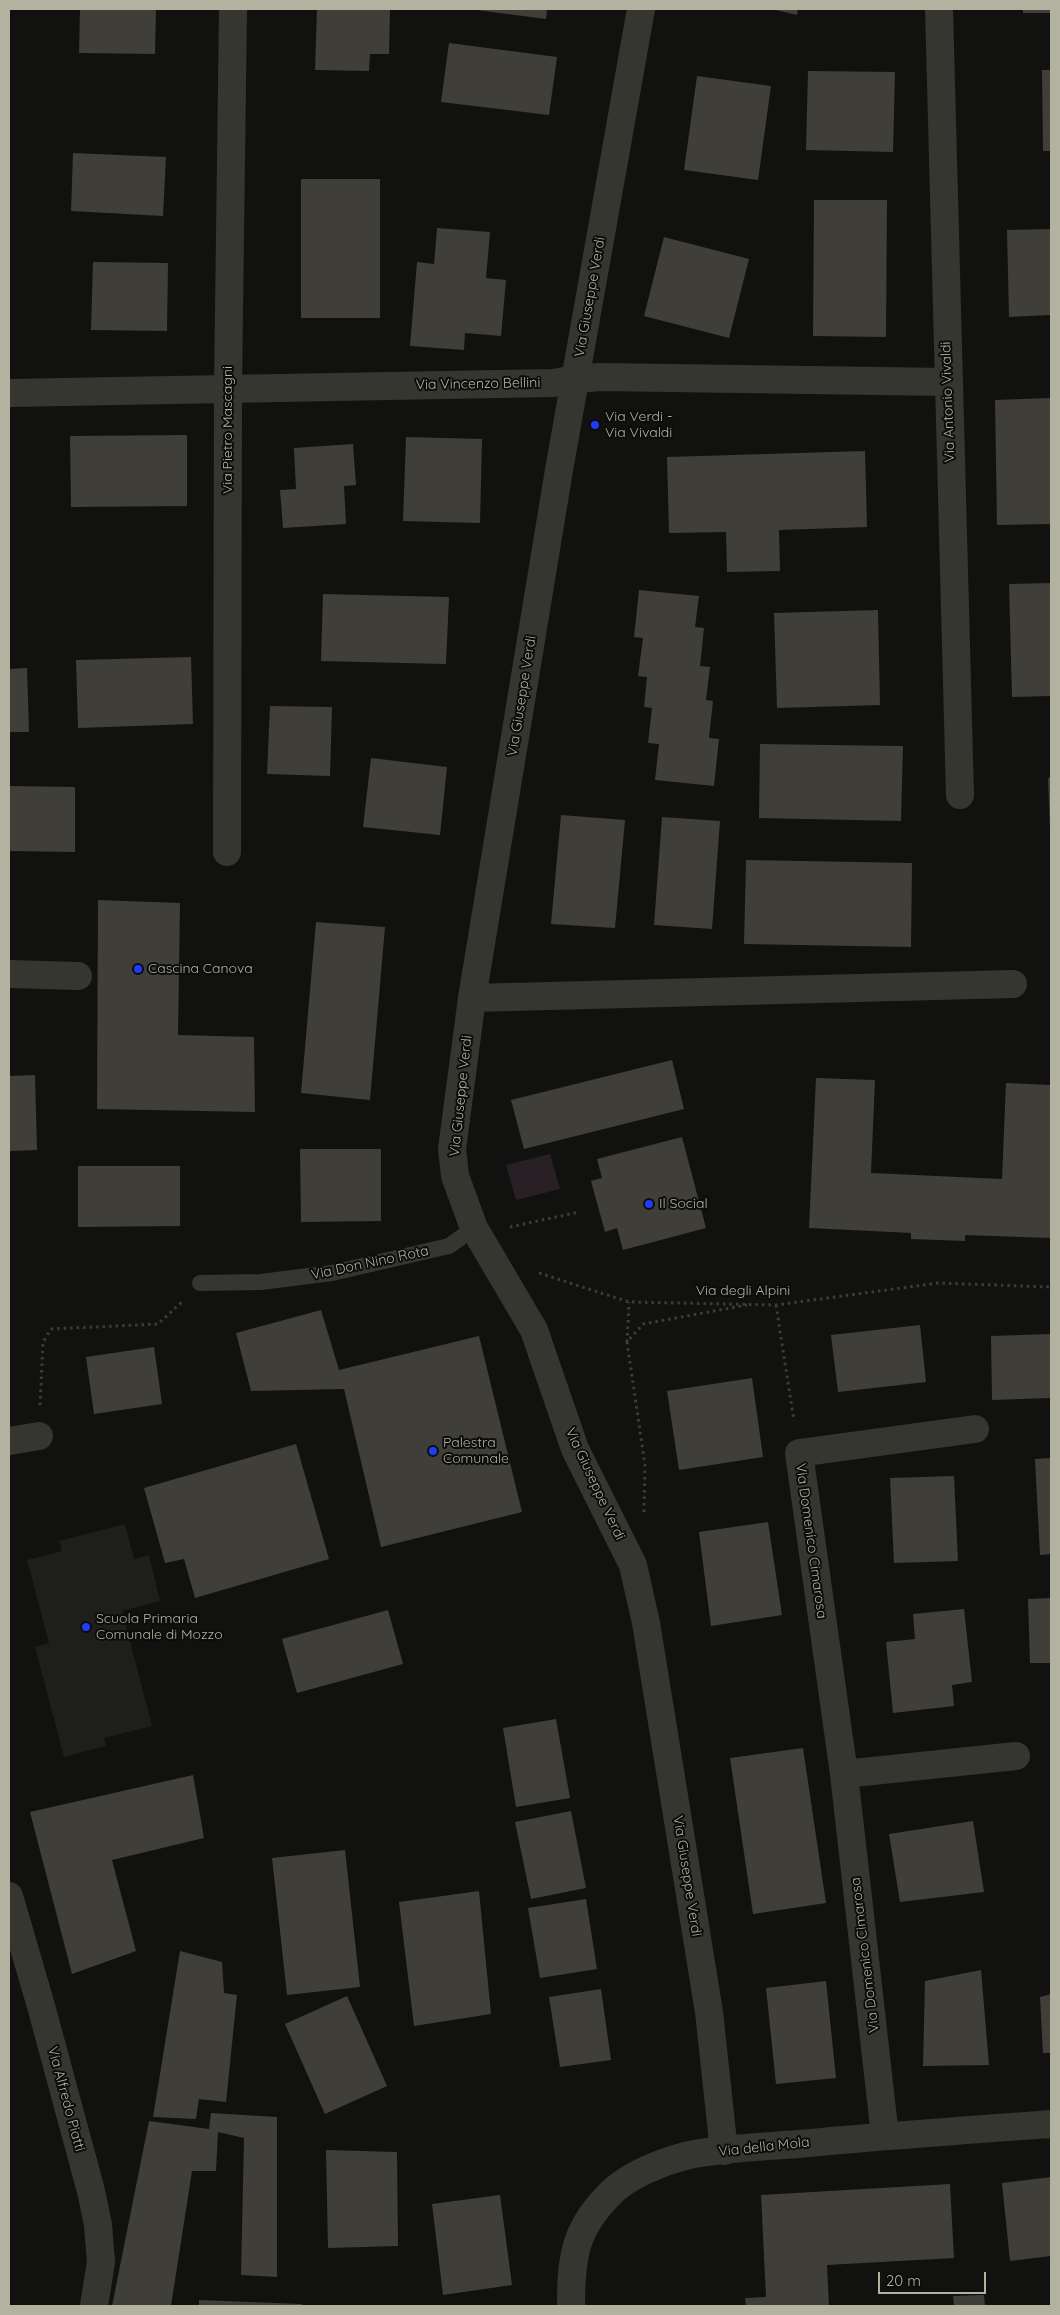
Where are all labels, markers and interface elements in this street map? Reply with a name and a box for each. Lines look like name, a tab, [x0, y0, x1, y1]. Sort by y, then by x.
street label: Via Giuseppe Verdi	[571, 235, 609, 359]
street label: Via Antonio Vivaldi	[937, 341, 959, 463]
street label: Via Pietro Mascagni	[220, 366, 236, 494]
street label: Via Vincenzo Bellini	[416, 375, 540, 393]
place label: Via Verdi - Via Vivaldi	[605, 409, 672, 442]
marker: Via Verdi - Via Vivaldi	[589, 419, 601, 431]
street label: Via Giuseppe Verdi	[504, 634, 540, 758]
place label: Cascina Canova	[148, 961, 253, 977]
marker: Cascina Canova	[132, 963, 144, 975]
street label: Via Giuseppe Verdi	[446, 1034, 476, 1158]
place label: Il Social	[659, 1196, 708, 1212]
marker: Il Social	[643, 1198, 655, 1210]
street label: Via Don Nino Rota	[310, 1242, 430, 1284]
street label: Via degli Alpini	[696, 1283, 790, 1299]
street label: Via Giuseppe Verdi	[562, 1425, 628, 1543]
place label: Palestra Comunale	[443, 1435, 509, 1468]
marker: Palestra Comunale	[427, 1445, 439, 1457]
street label: Via Domenico Cimarosa	[792, 1462, 830, 1620]
place label: Scuola Primaria Comunale di Mozzo	[96, 1611, 223, 1644]
marker: Scuola Primaria Comunale di Mozzo	[80, 1621, 92, 1633]
street label: Via Giuseppe Verdi	[669, 1814, 705, 1938]
street label: Via Domenico Cimarosa	[847, 1876, 883, 2034]
street label: Via Alfredo Piatti	[44, 2045, 88, 2153]
street label: Via della Mola	[718, 2134, 810, 2160]
scale bar	[880, 2262, 988, 2294]
text: 20 m	[886, 2271, 921, 2290]

